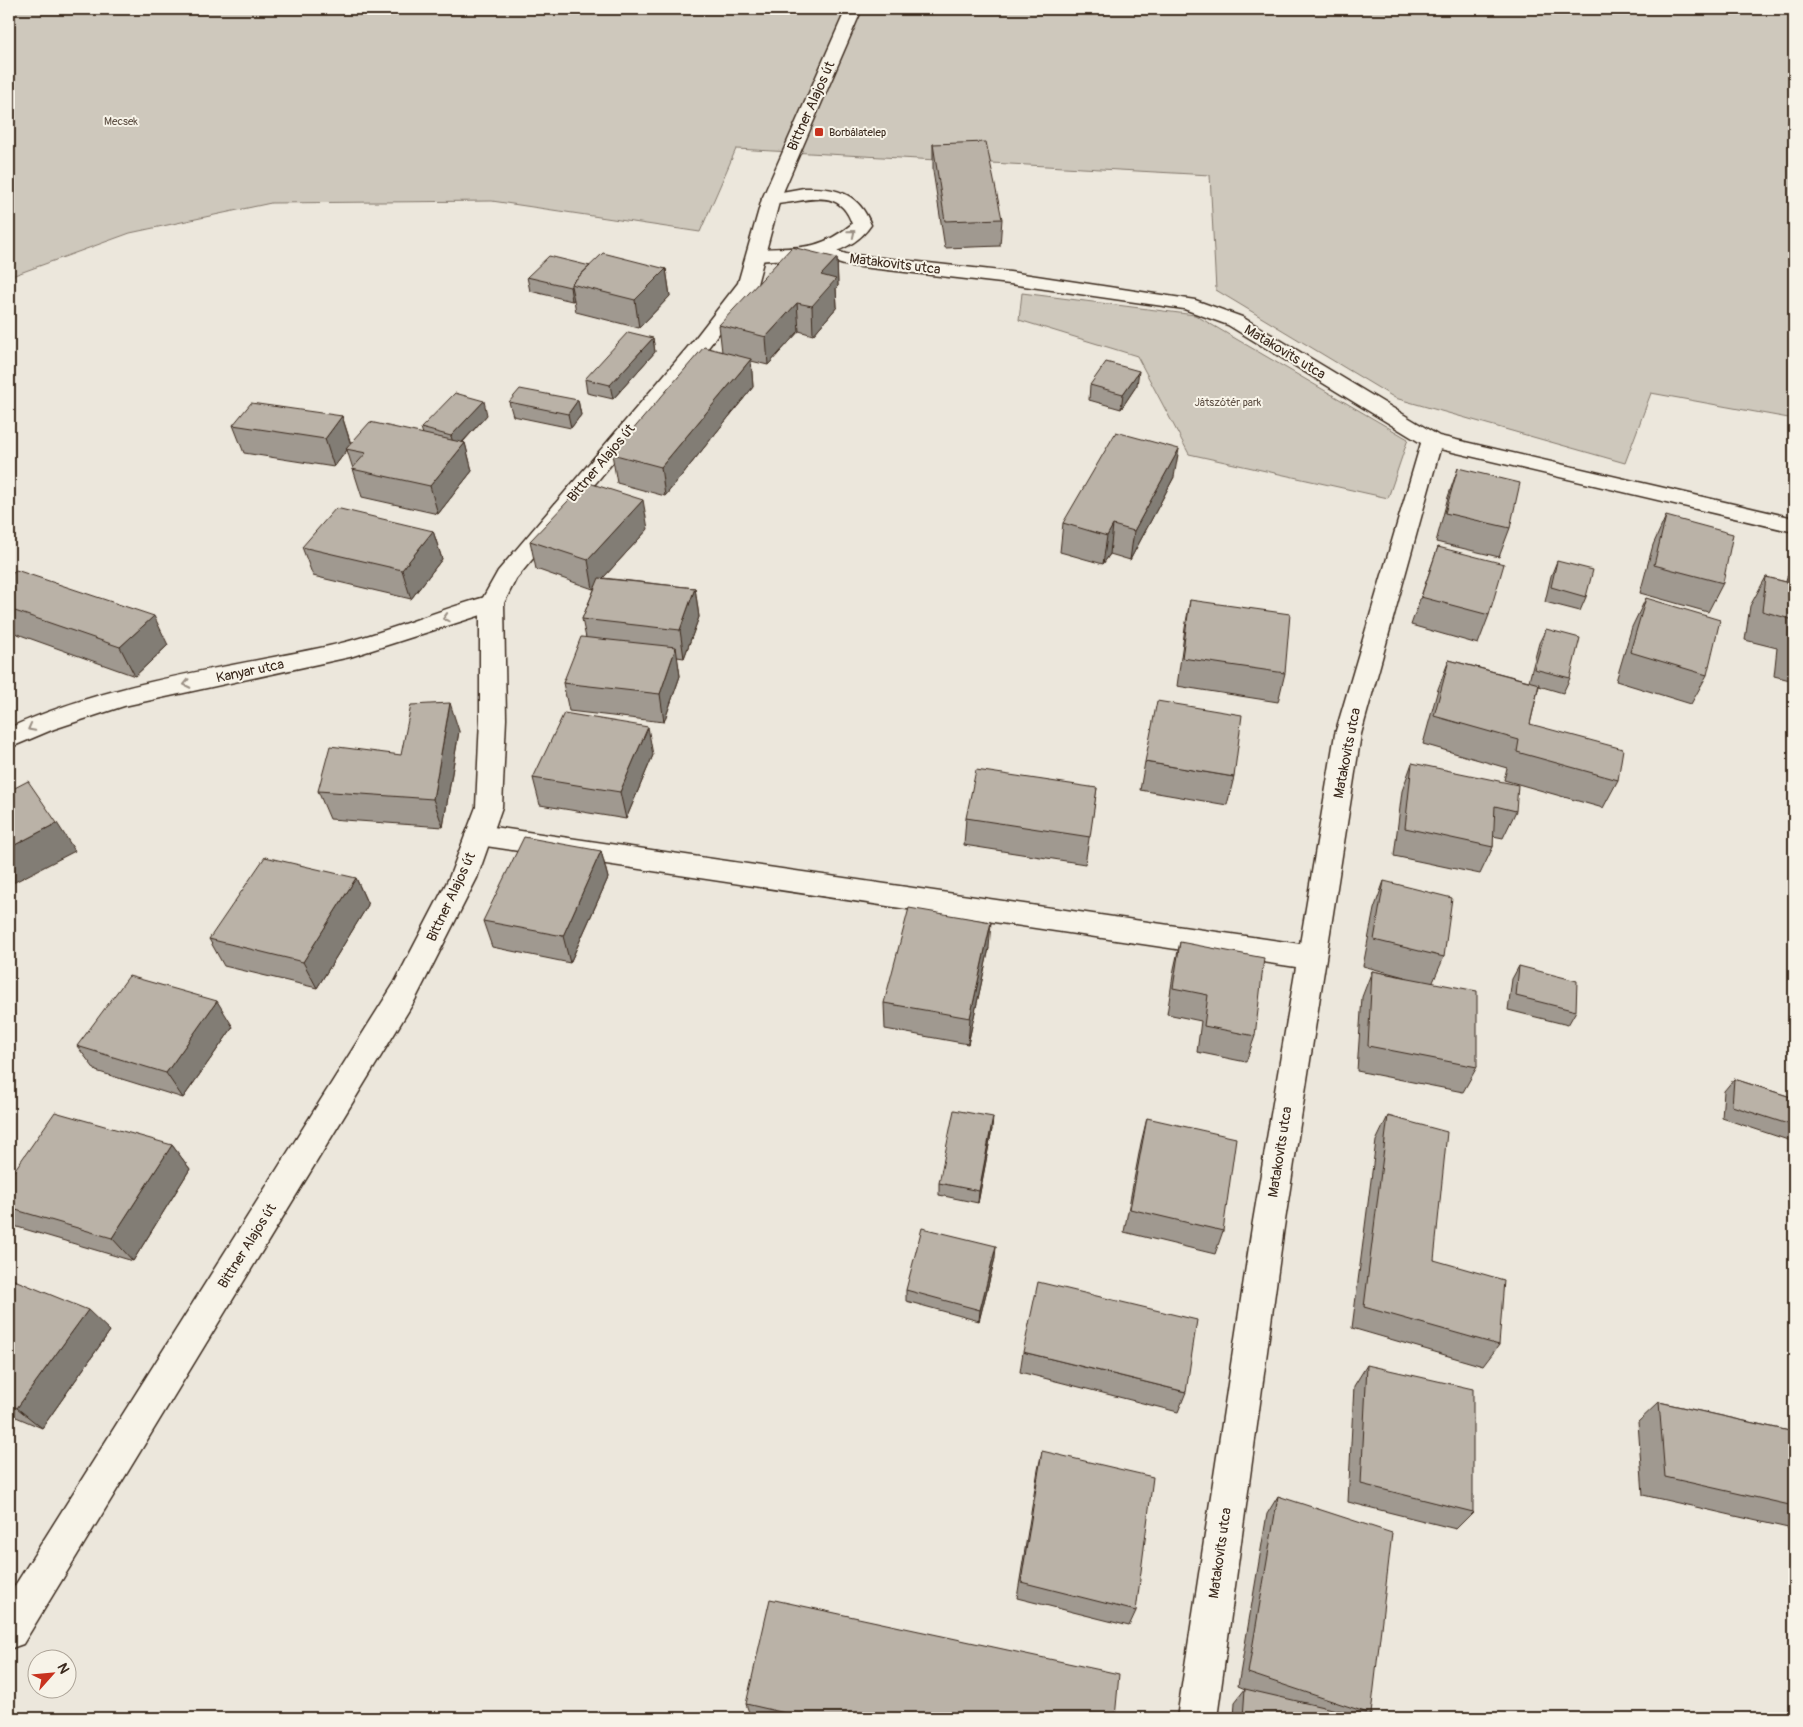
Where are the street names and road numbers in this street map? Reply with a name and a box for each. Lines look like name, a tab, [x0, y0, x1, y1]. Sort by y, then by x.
street label: Bittner Alajos út	[784, 58, 839, 154]
street label: Matakovits utca	[848, 250, 942, 278]
street label: Matakovits utca	[1241, 321, 1329, 383]
street label: Bittner Alajos út	[563, 420, 639, 505]
street label: Kanyar utca	[214, 656, 286, 686]
street label: Matakovits utca	[1330, 706, 1364, 800]
street label: Bittner Alajos út	[423, 849, 479, 944]
street label: Matakovits utca	[1264, 1105, 1296, 1199]
street label: Bittner Alajos út	[214, 1200, 280, 1291]
street label: Matakovits utca	[1205, 1506, 1235, 1600]

